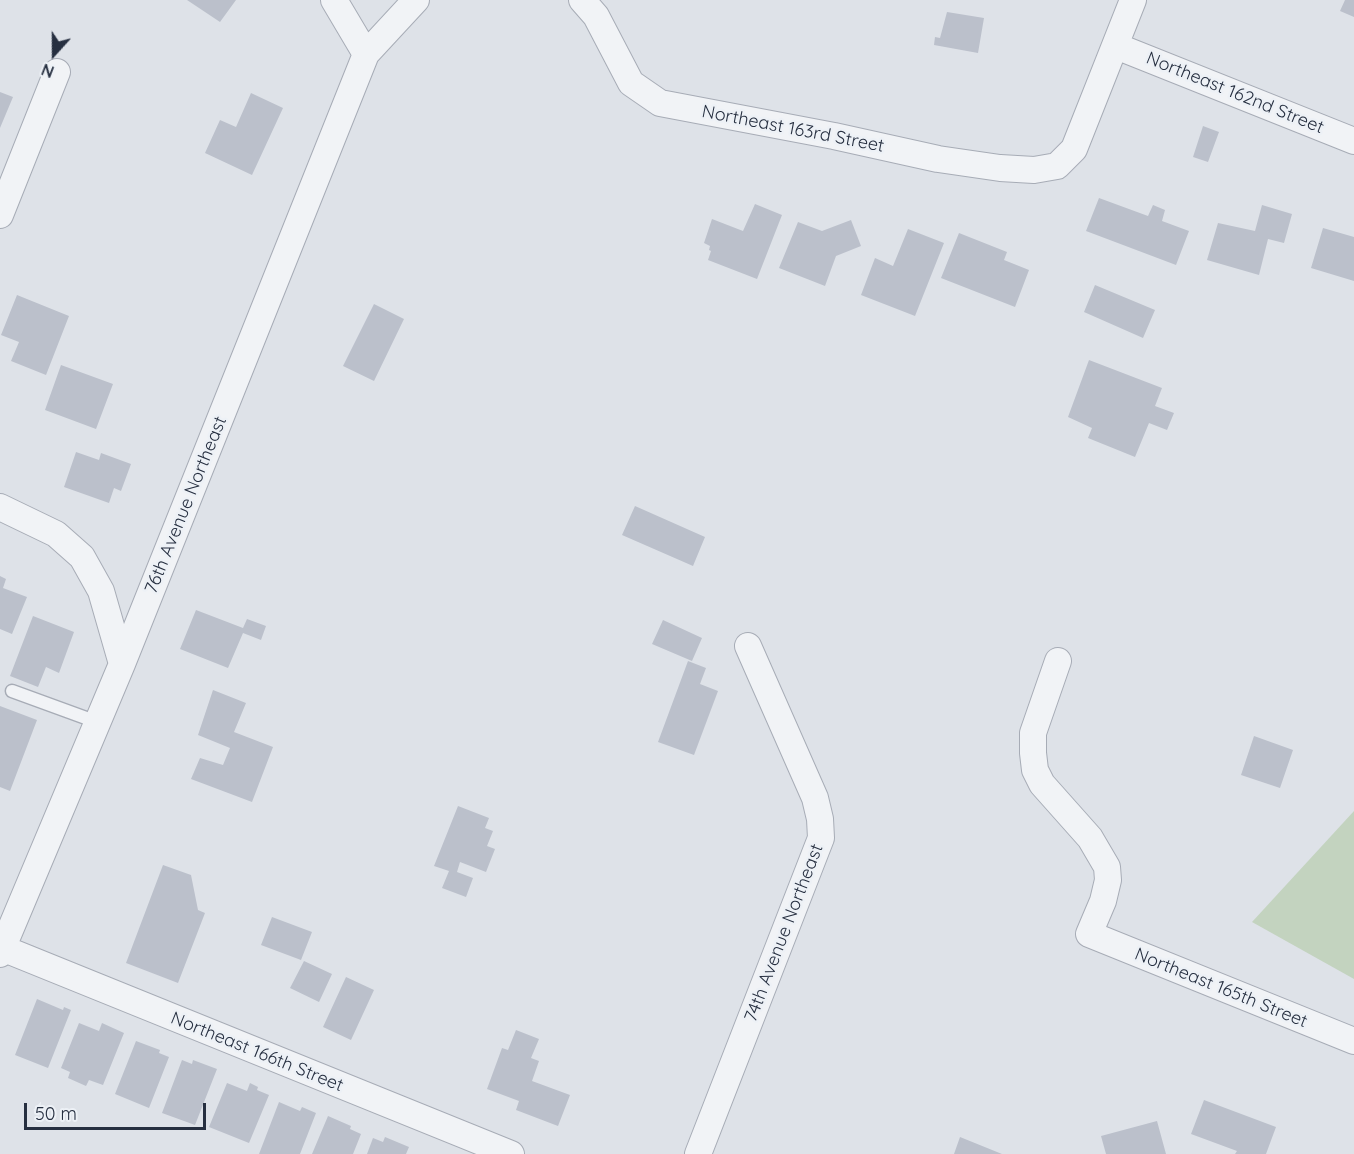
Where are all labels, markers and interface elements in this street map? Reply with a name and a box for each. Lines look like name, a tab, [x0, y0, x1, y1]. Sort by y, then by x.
north arrow	[24, 24, 84, 84]
street label: Northeast 162nd Street	[1143, 47, 1327, 139]
text: N	[38, 59, 57, 82]
street label: Northeast 163rd Street	[700, 101, 886, 157]
street label: 76th Avenue Northeast	[141, 413, 231, 597]
street label: 74th Avenue Northeast	[740, 841, 828, 1025]
street label: Northeast 165th Street	[1131, 943, 1311, 1033]
street label: Northeast 166th Street	[168, 1007, 346, 1097]
scale bar	[27, 1091, 208, 1129]
text: 50 m	[35, 1102, 77, 1125]

